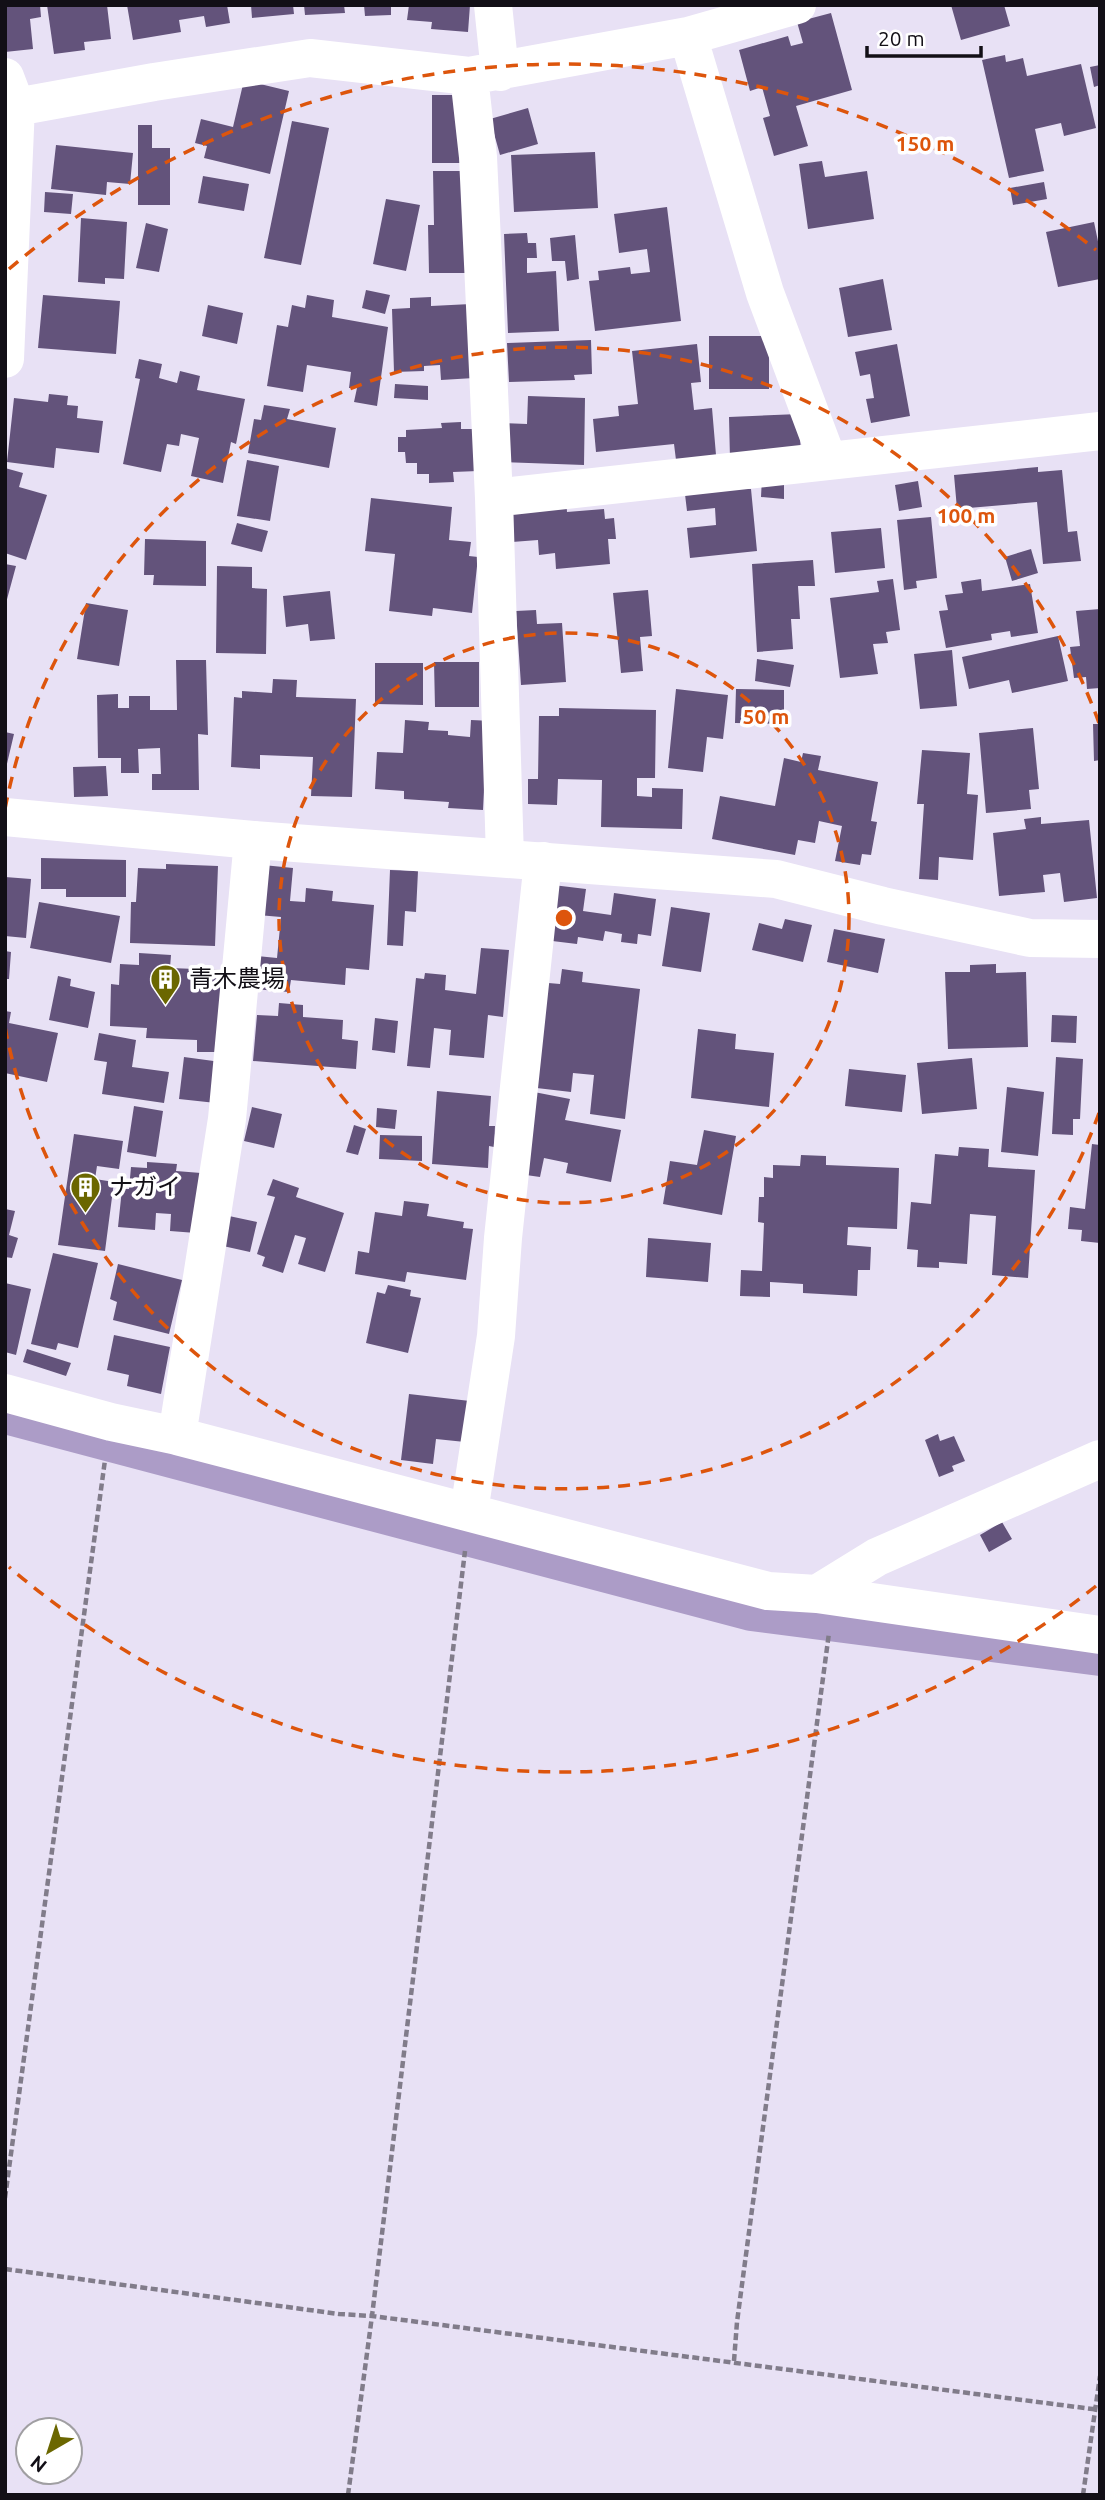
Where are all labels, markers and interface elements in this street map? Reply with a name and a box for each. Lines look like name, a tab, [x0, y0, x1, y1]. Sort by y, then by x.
scale bar	[867, 14, 981, 58]
text: 20 m	[878, 26, 925, 50]
text: 150 m	[896, 131, 954, 155]
text: 100 m	[937, 503, 995, 527]
text: 50 m	[743, 704, 789, 728]
centre of rings	[552, 906, 576, 930]
building icon: 青木農場	[149, 962, 183, 1006]
place label: 青木農場	[189, 965, 285, 992]
building icon: ナガイ	[69, 1170, 103, 1214]
place label: ナガイ	[109, 1173, 181, 1200]
north arrow	[14, 2416, 84, 2486]
text: N	[26, 2451, 51, 2477]

